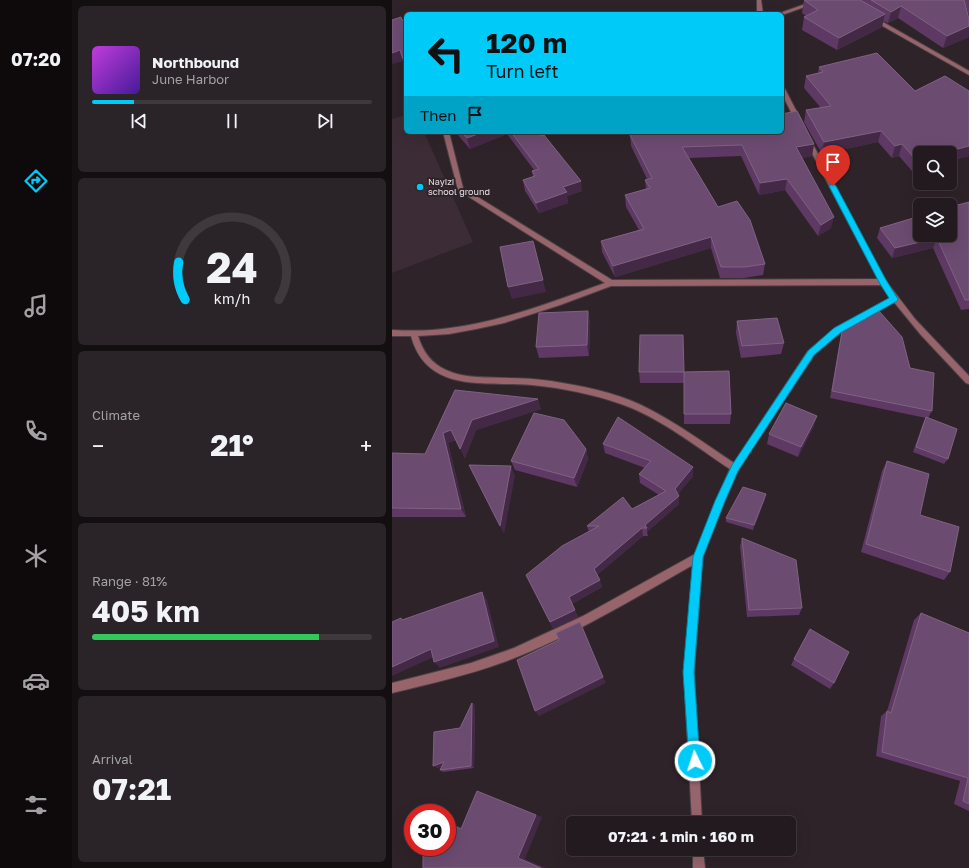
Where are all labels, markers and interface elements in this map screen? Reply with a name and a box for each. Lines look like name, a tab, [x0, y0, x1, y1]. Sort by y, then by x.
text: 120 m	[486, 26, 567, 59]
icon: left	[420, 28, 472, 80]
text: 07:20	[11, 48, 61, 70]
text: Northbound	[152, 53, 239, 71]
text: Turn left	[486, 60, 559, 82]
text: June Harbor	[152, 71, 229, 87]
icon: arrive	[464, 104, 486, 126]
text: Then	[420, 106, 456, 124]
icon: previous	[128, 110, 150, 132]
icon: pause	[221, 110, 243, 132]
icon: next	[314, 110, 336, 132]
pin	[816, 145, 850, 186]
map controls	[913, 146, 957, 242]
button: search	[913, 146, 957, 190]
icon: arrive	[822, 151, 844, 173]
icon: directions	[22, 167, 50, 195]
place label: Nayizi school ground	[428, 176, 490, 197]
marker: Nayizi school ground	[415, 182, 425, 192]
button: layers	[913, 198, 957, 242]
text: 24	[206, 241, 258, 291]
text: km/h	[214, 289, 250, 306]
icon: music	[22, 292, 50, 320]
text: Climate	[92, 407, 140, 423]
icon: phone	[22, 417, 50, 445]
text: 21°	[210, 427, 254, 463]
text: −	[92, 432, 104, 459]
text: +	[360, 432, 372, 459]
icon: climate	[22, 542, 50, 570]
text: Range · 81%	[92, 573, 167, 589]
text: 405 km	[92, 593, 200, 629]
icon: car	[22, 667, 50, 695]
position arrow	[674, 740, 716, 782]
text: Arrival	[92, 751, 133, 767]
text: 07:21	[92, 771, 171, 807]
icon: filters	[22, 791, 50, 819]
speed limit sign: 30	[404, 804, 456, 856]
text: 07:21 · 1 min · 160 m	[608, 827, 754, 845]

